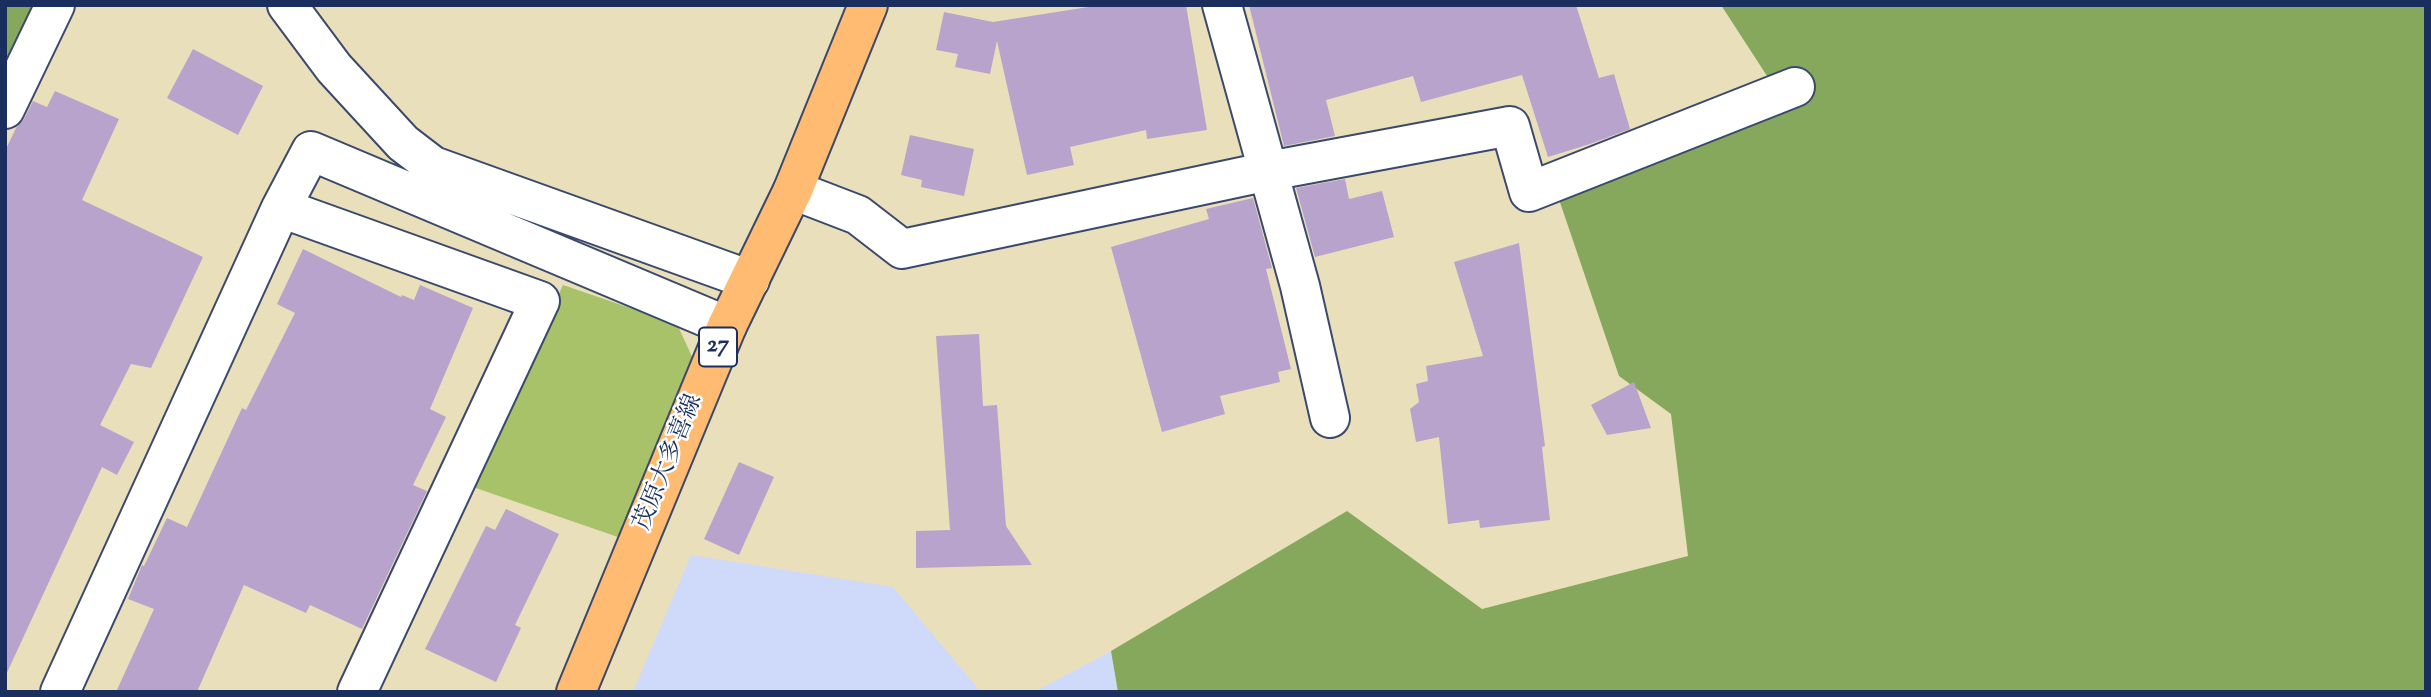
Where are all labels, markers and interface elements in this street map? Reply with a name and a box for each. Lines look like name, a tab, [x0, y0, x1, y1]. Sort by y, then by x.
road number: 27	[699, 328, 737, 366]
street label: 茂原大多喜線	[630, 391, 710, 535]

